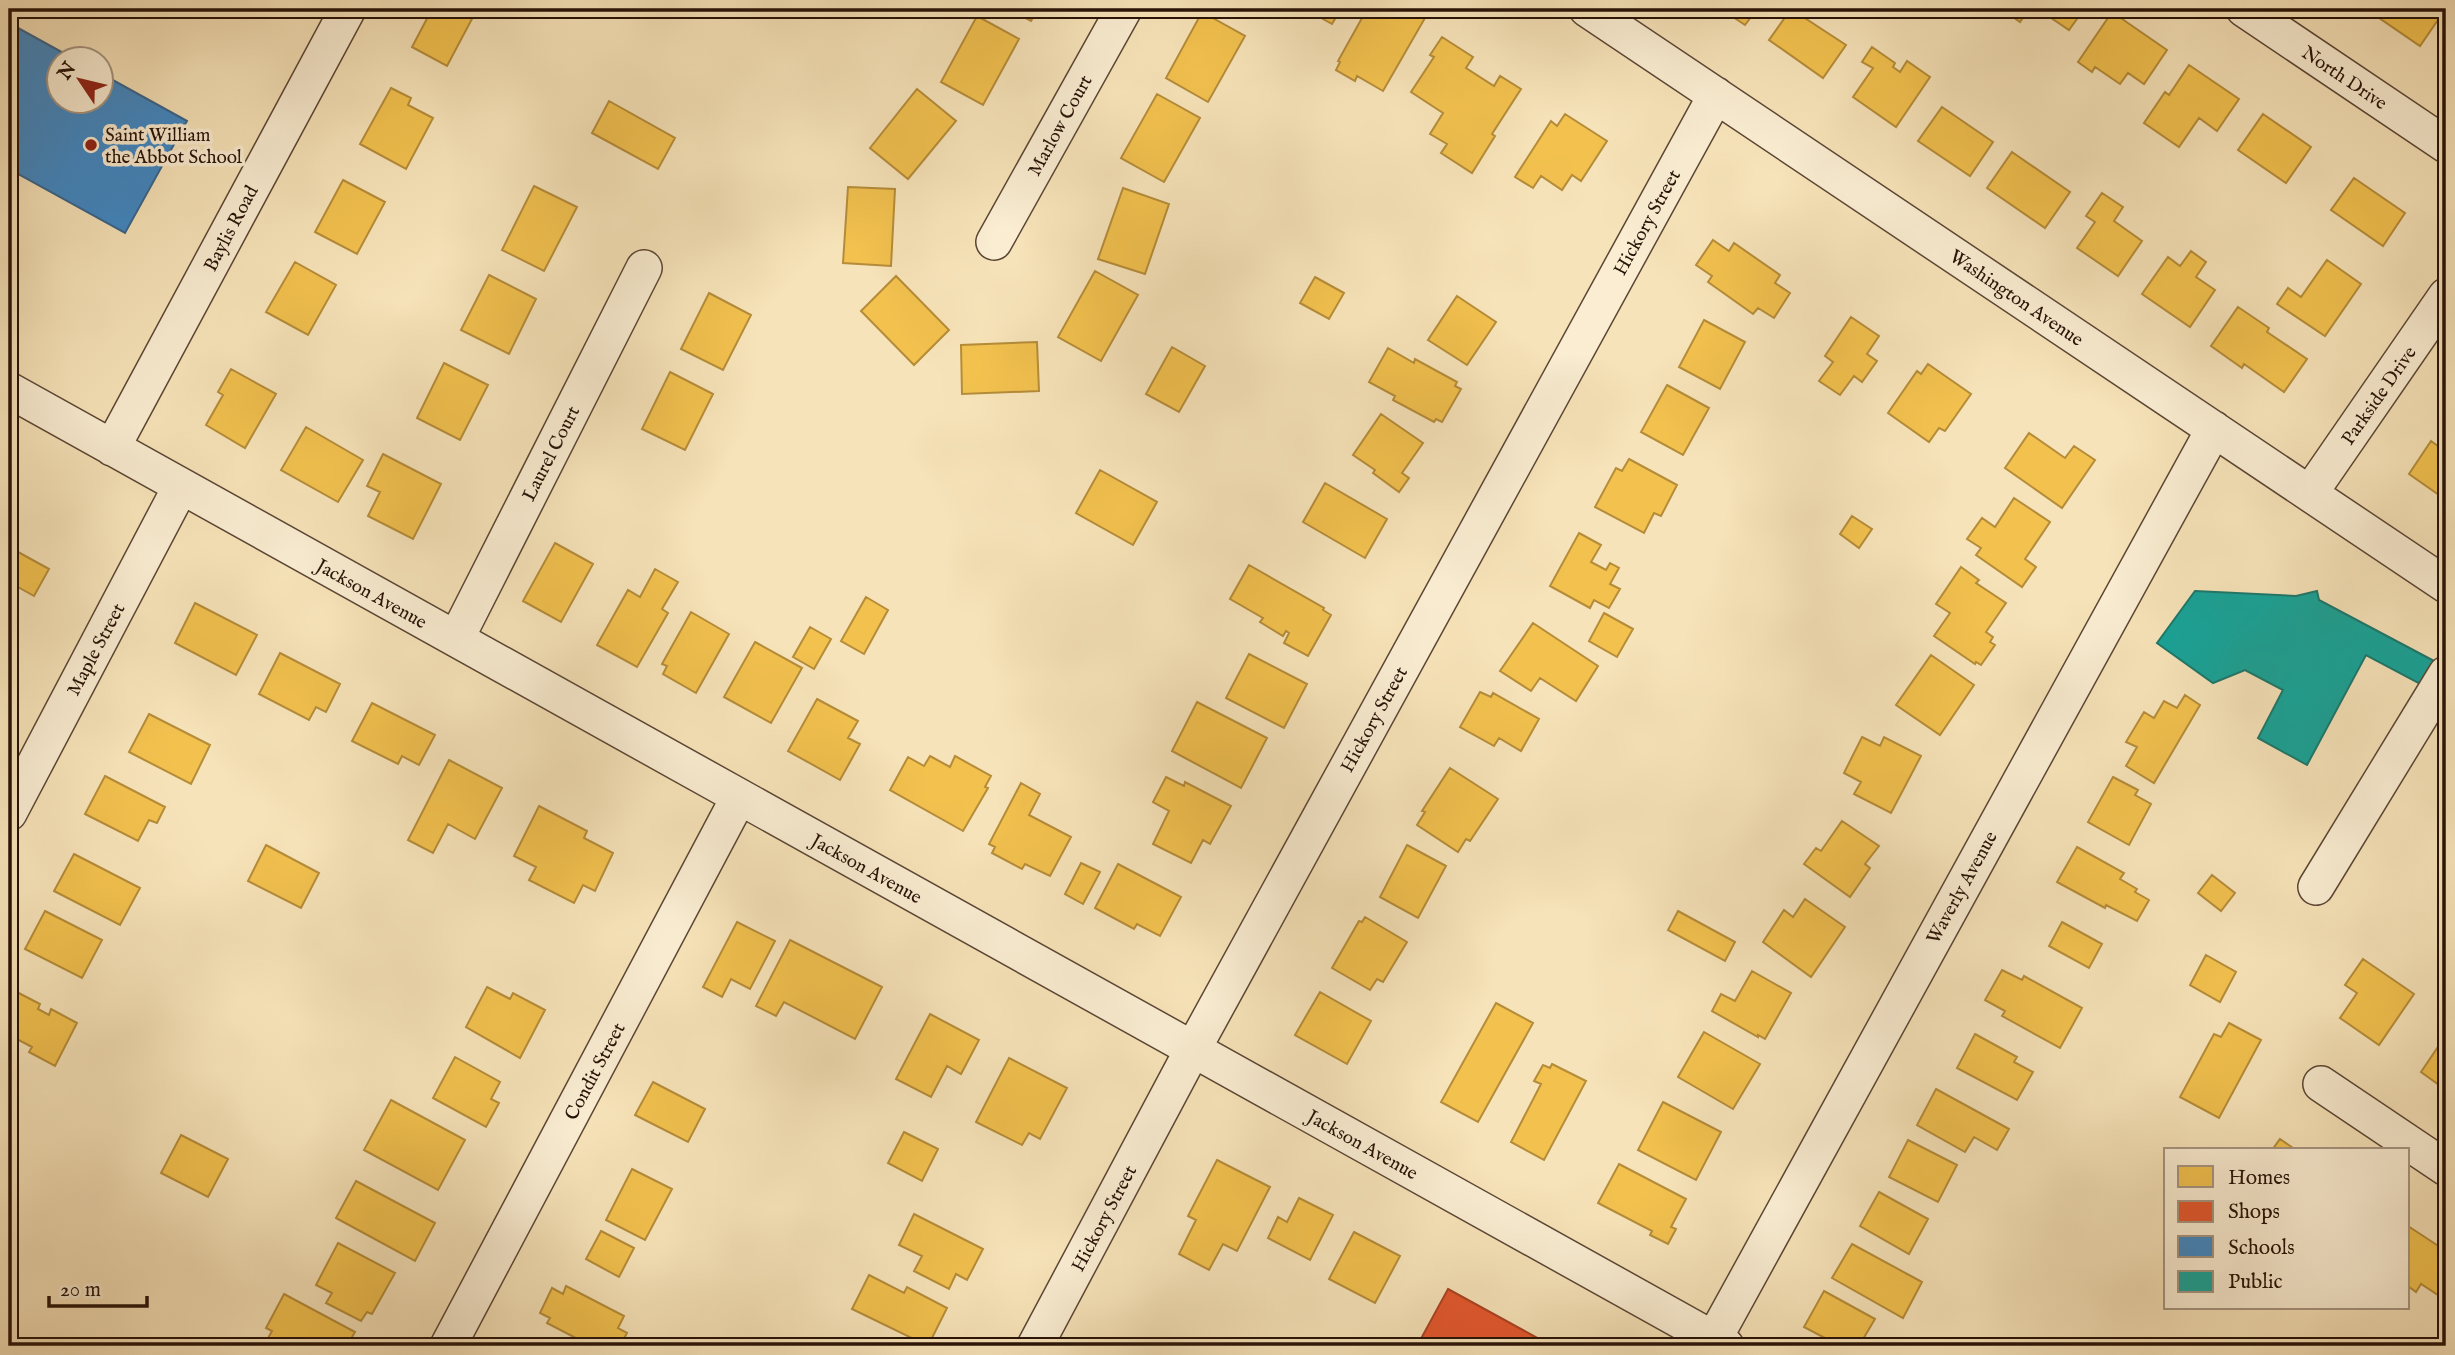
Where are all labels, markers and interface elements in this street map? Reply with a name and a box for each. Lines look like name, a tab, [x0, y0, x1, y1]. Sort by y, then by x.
street label: North Drive	[2297, 41, 2391, 116]
north arrow	[46, 46, 116, 116]
text: N	[53, 57, 83, 86]
street label: Marlow Court	[1023, 71, 1099, 181]
place label: Saint William the Abbot School	[105, 124, 243, 170]
marker: Saint William the Abbot School	[83, 137, 99, 153]
street label: Hickory Street	[1609, 165, 1687, 280]
street label: Baylis Road	[199, 181, 265, 276]
street label: Washington Avenue	[1944, 245, 2088, 353]
street label: Parkside Drive	[2337, 342, 2423, 450]
street label: Laurel Court	[518, 402, 586, 506]
street label: Jackson Avenue	[310, 553, 431, 635]
street label: Maple Street	[62, 599, 131, 700]
street label: Hickory Street	[1336, 662, 1414, 777]
street label: Waverly Avenue	[1922, 827, 2004, 949]
street label: Jackson Avenue	[805, 828, 926, 910]
street label: Condit Street	[560, 1019, 632, 1125]
street label: Jackson Avenue	[1301, 1104, 1422, 1186]
legend	[2164, 1148, 2410, 1310]
street label: Hickory Street	[1067, 1161, 1143, 1276]
text: Homes	[2228, 1165, 2290, 1192]
text: Shops	[2228, 1199, 2280, 1226]
text: Schools	[2228, 1235, 2295, 1262]
scale bar	[49, 1264, 147, 1308]
text: Public	[2228, 1269, 2282, 1296]
text: 20 m	[60, 1277, 101, 1304]

